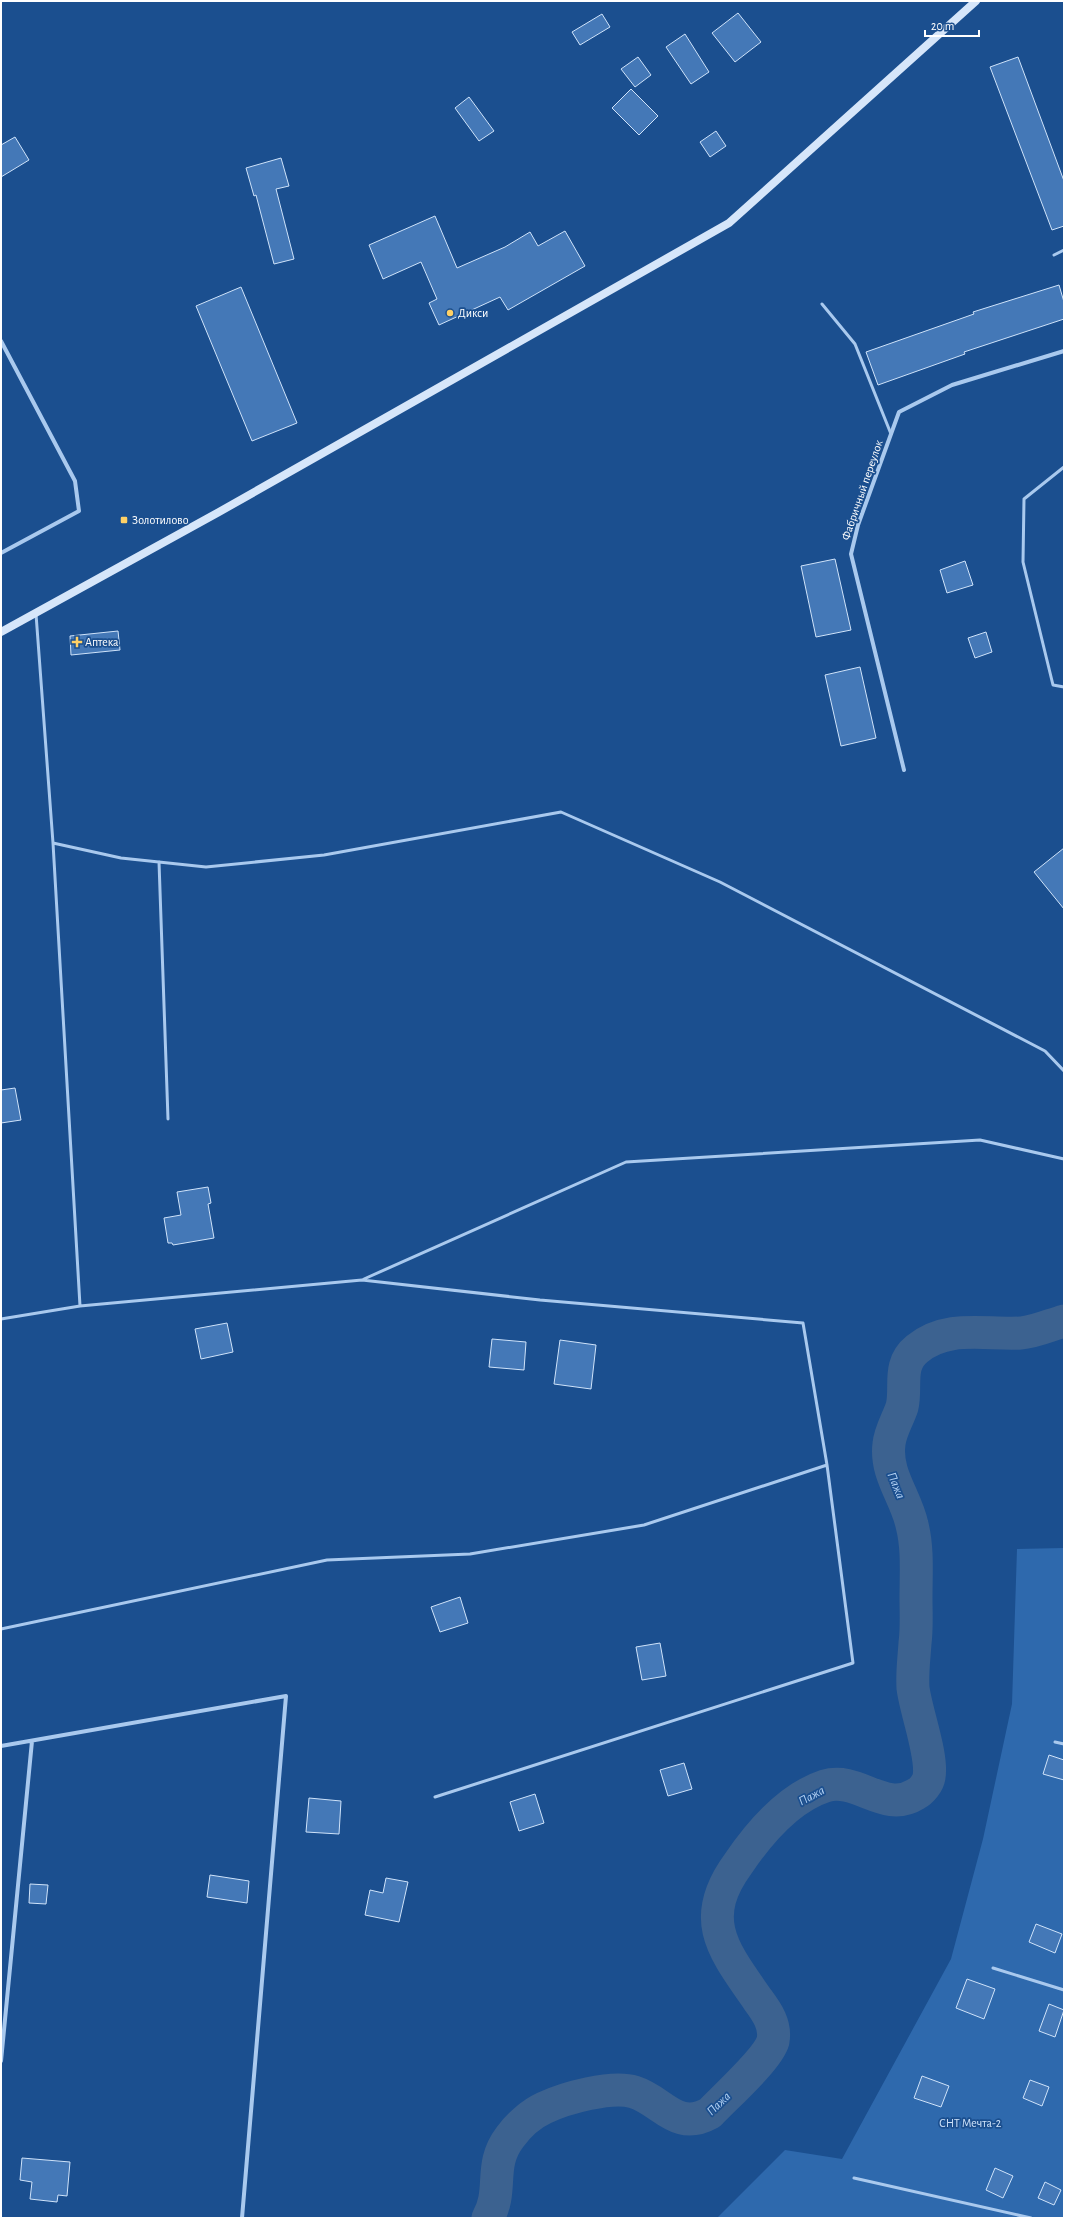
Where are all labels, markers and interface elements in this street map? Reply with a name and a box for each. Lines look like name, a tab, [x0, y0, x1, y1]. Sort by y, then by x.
scale bar	[925, 12, 979, 38]
text: 20 m	[931, 20, 954, 32]
place label: Дикси	[458, 307, 488, 319]
marker: Дикси	[445, 308, 455, 318]
street label: Фабричный переулок	[839, 438, 886, 542]
place label: Золотилово	[132, 514, 189, 526]
marker: Золотилово	[119, 515, 129, 525]
place label: Аптека	[85, 636, 119, 648]
marker: Аптека	[72, 637, 82, 647]
water label: Пажа	[884, 1470, 907, 1501]
water label: Пажа	[797, 1784, 827, 1809]
water label: Пажа	[705, 2090, 734, 2118]
park label: СНТ Мечта-2	[939, 2117, 1002, 2129]

